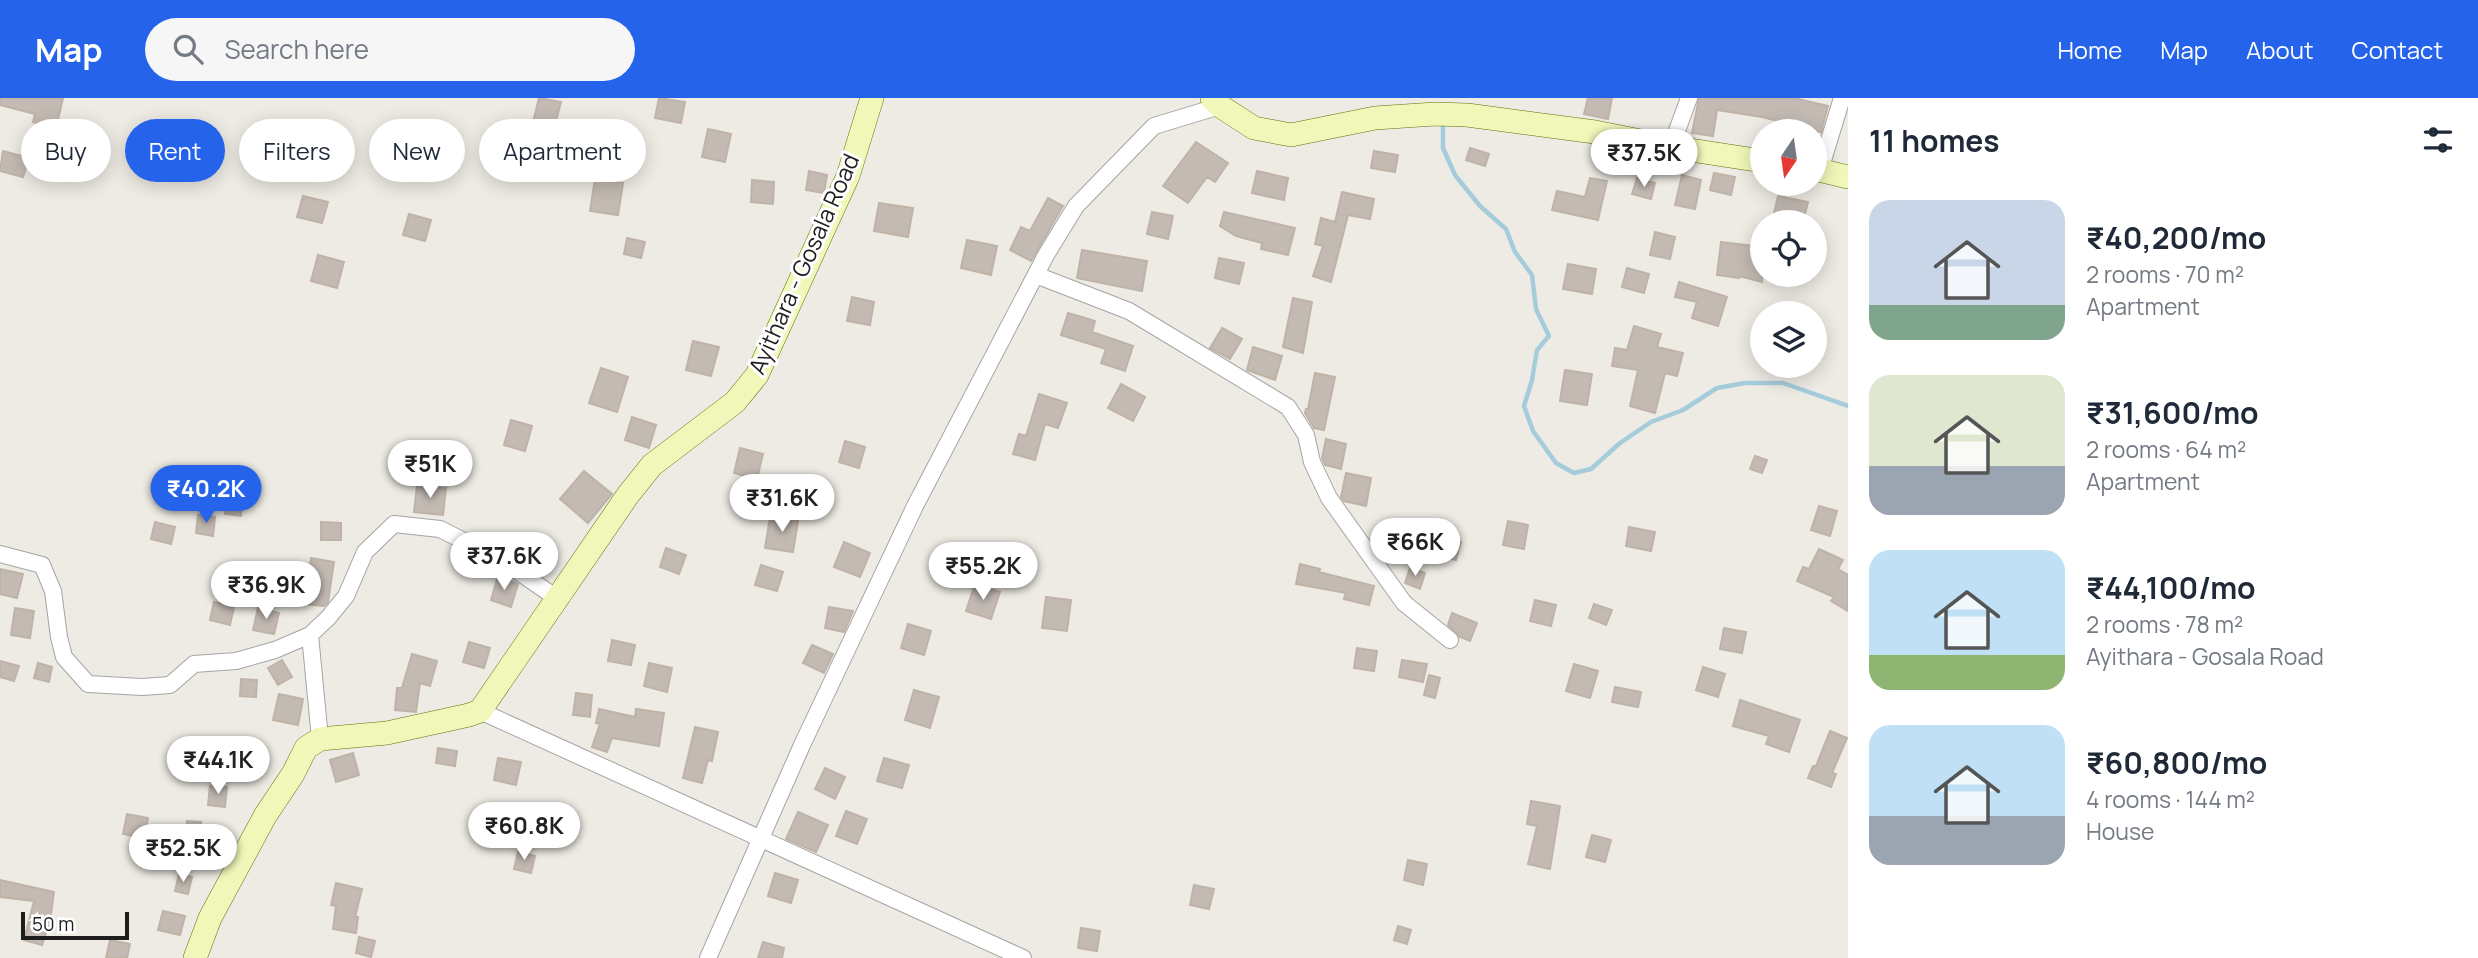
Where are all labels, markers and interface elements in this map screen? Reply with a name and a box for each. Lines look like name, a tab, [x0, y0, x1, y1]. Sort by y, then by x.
search box	[145, 18, 635, 81]
text: Map	[35, 27, 103, 72]
icon: search	[169, 30, 207, 68]
text: Search here	[225, 31, 369, 67]
text: Home	[2057, 33, 2122, 66]
text: Map	[2160, 33, 2208, 66]
text: About	[2246, 33, 2314, 66]
text: Contact	[2352, 33, 2443, 66]
chip: Buy	[21, 119, 111, 182]
chip: Rent	[125, 119, 225, 182]
chip: Filters	[239, 119, 355, 182]
chip: New	[369, 119, 465, 182]
chip: Apartment	[479, 119, 646, 182]
north arrow	[1750, 119, 1827, 196]
map controls	[1750, 119, 1827, 378]
text: 11 homes	[1869, 120, 2000, 161]
icon: filters	[2419, 121, 2457, 159]
pin: ₹37.5K	[1587, 130, 1701, 189]
text: ₹37.5K	[1607, 136, 1681, 168]
street label: Ayithara - Gosala Road	[740, 148, 866, 379]
button: locate	[1750, 210, 1827, 287]
text: ₹40,200/mo	[2086, 217, 2266, 258]
icon: home	[1925, 228, 2009, 312]
text: 2 rooms · 70 m²	[2086, 258, 2244, 290]
text: Apartment	[2086, 290, 2200, 322]
button: layers	[1750, 301, 1827, 378]
text: ₹31,600/mo	[2086, 392, 2259, 433]
icon: home	[1925, 403, 2009, 487]
text: 2 rooms · 64 m²	[2086, 433, 2246, 465]
pin: ₹51K	[389, 440, 471, 500]
text: ₹51K	[404, 447, 456, 479]
text: Apartment	[2086, 465, 2200, 497]
pin: ₹40.2K	[149, 466, 263, 525]
text: ₹40.2K	[167, 472, 245, 504]
pin: ₹31.6K	[725, 474, 839, 534]
text: ₹31.6K	[746, 481, 818, 513]
pin: ₹66K	[1374, 518, 1456, 578]
text: ₹66K	[1386, 525, 1444, 557]
pin: ₹37.6K	[447, 532, 561, 592]
text: ₹37.6K	[466, 539, 542, 571]
pin: ₹55.2K	[926, 542, 1040, 602]
text: ₹55.2K	[945, 549, 1021, 581]
pin: ₹36.9K	[209, 561, 323, 621]
text: ₹44,100/mo	[2086, 567, 2256, 608]
text: ₹36.9K	[227, 568, 305, 600]
icon: home	[1925, 578, 2009, 662]
text: 2 rooms · 78 m²	[2086, 608, 2243, 640]
text: Ayithara - Gosala Road	[2086, 640, 2324, 672]
pin: ₹44.1K	[161, 736, 275, 796]
text: ₹60,800/mo	[2086, 742, 2267, 783]
text: ₹44.1K	[183, 743, 253, 775]
icon: home	[1925, 753, 2009, 837]
text: 4 rooms · 144 m²	[2086, 783, 2255, 815]
pin: ₹60.8K	[467, 802, 581, 862]
text: ₹60.8K	[484, 809, 564, 841]
text: House	[2086, 815, 2155, 847]
pin: ₹52.5K	[126, 824, 240, 884]
text: ₹52.5K	[145, 831, 221, 863]
scale bar	[21, 909, 130, 941]
text: 50 m	[32, 911, 74, 937]

